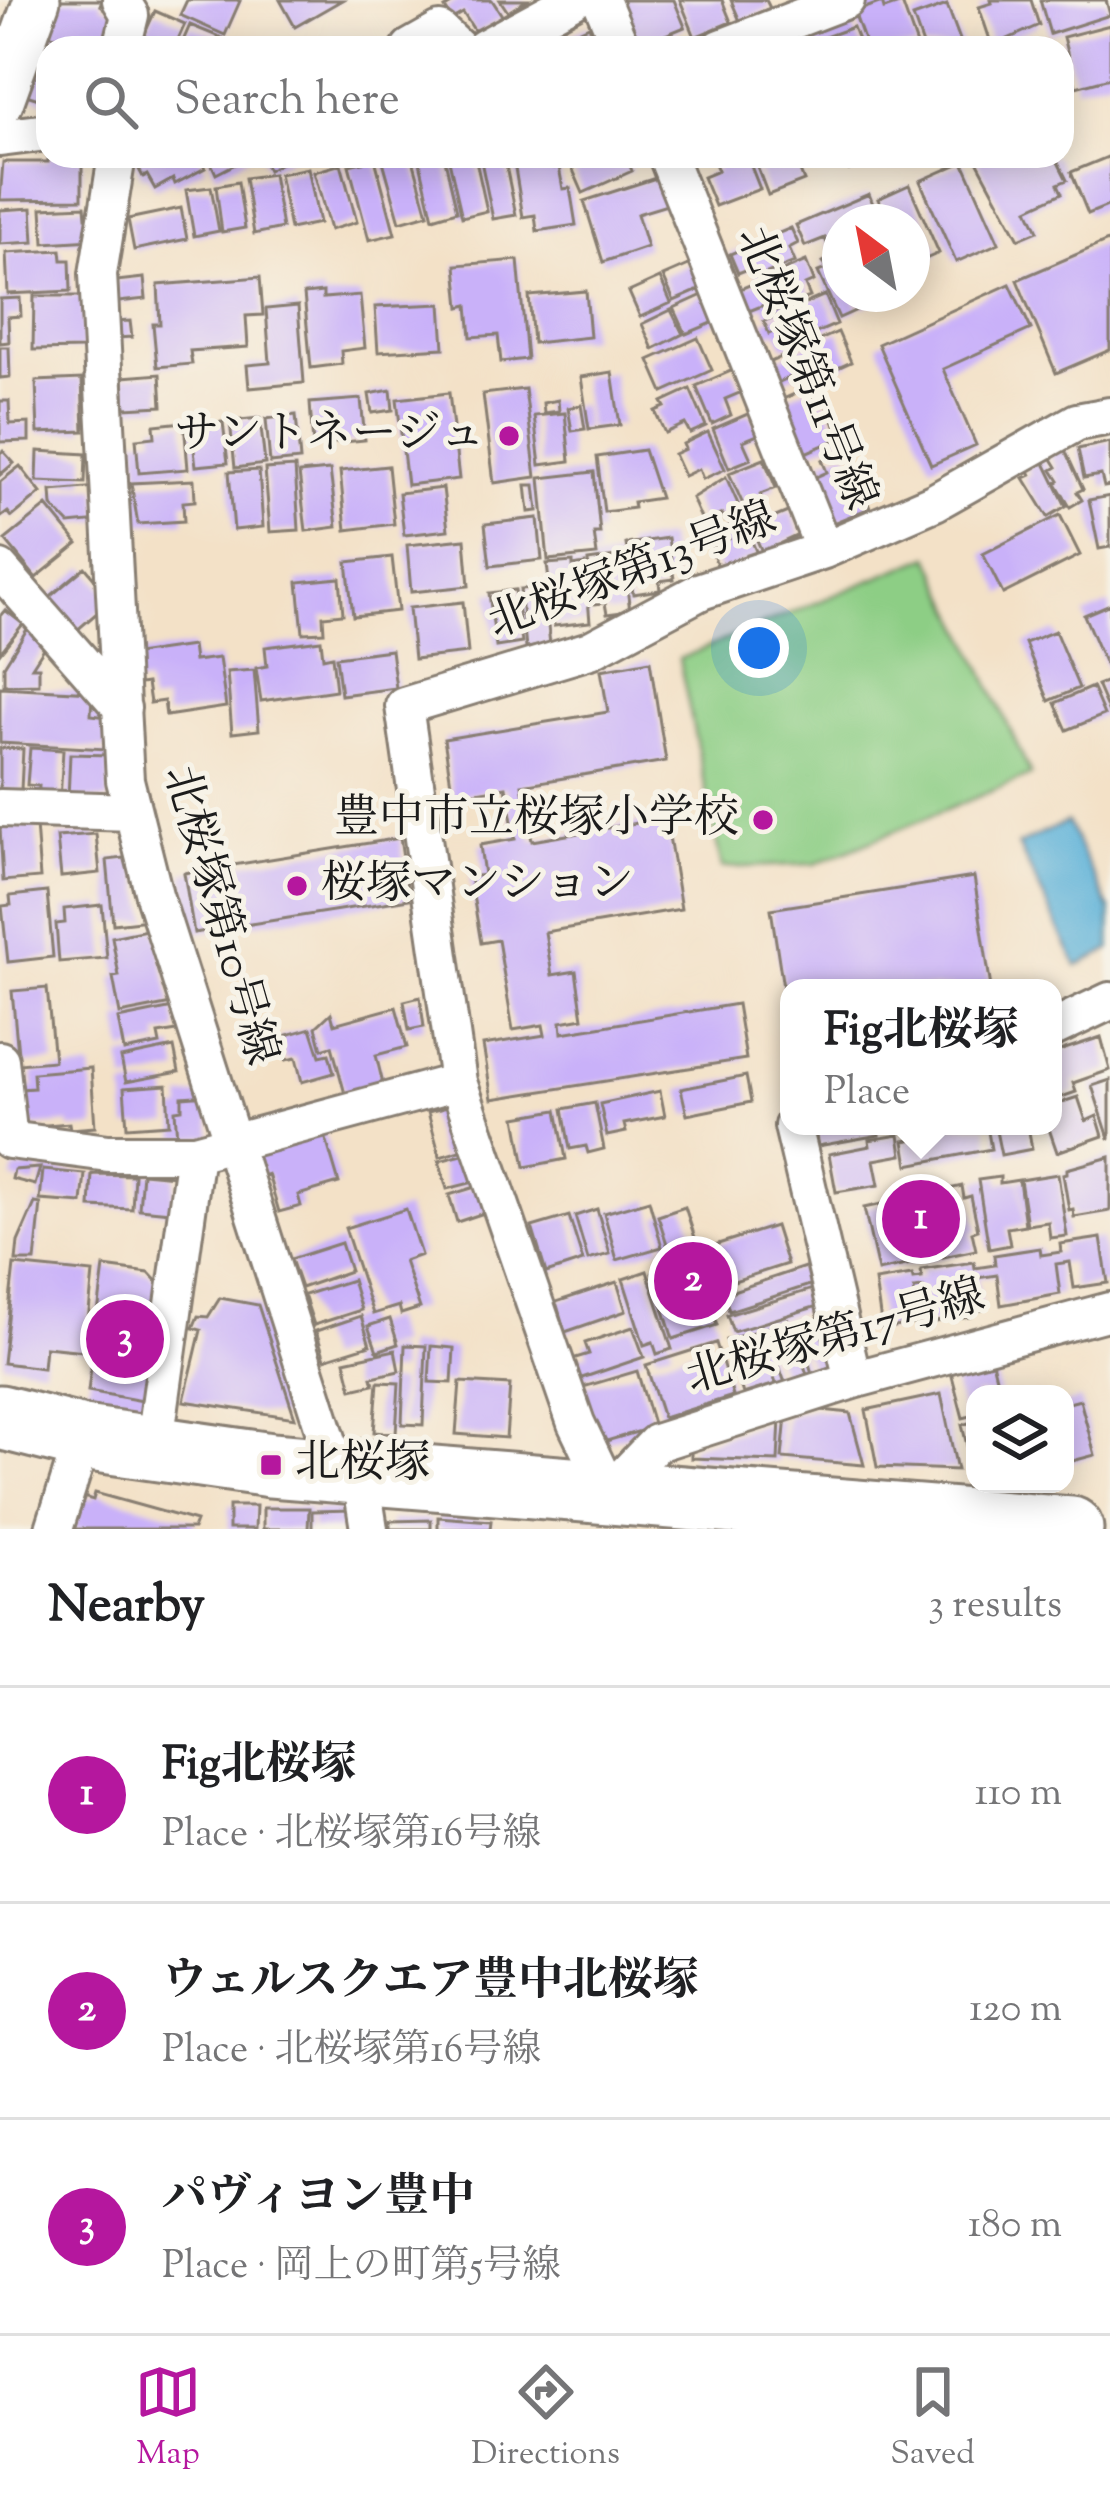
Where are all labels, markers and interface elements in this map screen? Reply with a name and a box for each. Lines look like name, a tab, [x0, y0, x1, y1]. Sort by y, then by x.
search box	[36, 36, 1074, 168]
icon: search	[78, 69, 144, 135]
text: Search here	[174, 70, 400, 135]
north arrow	[822, 204, 930, 312]
street label: 北桜塚第11号線	[718, 217, 890, 521]
place label: サントネージュ	[174, 404, 485, 469]
marker: サントネージュ	[496, 423, 522, 449]
street label: 北桜塚第13号線	[480, 488, 786, 658]
your location	[729, 618, 789, 678]
street label: 北桜塚第10号線	[144, 759, 292, 1073]
place label: 豊中市立桜塚小学校	[334, 788, 739, 853]
marker: 豊中市立桜塚小学校	[750, 807, 776, 833]
place label: 桜塚マンション	[321, 854, 634, 919]
marker: 桜塚マンション	[284, 873, 310, 899]
popup	[780, 979, 1062, 1135]
text: Fig北桜塚	[824, 1001, 1018, 1066]
text: Place	[824, 1066, 910, 1122]
pin: 1	[882, 1174, 960, 1264]
pin: 2	[654, 1236, 732, 1326]
street label: 北桜塚第17号線	[679, 1265, 993, 1413]
pin: 3	[86, 1294, 164, 1384]
map controls	[966, 1385, 1074, 1493]
button: layers	[966, 1385, 1074, 1493]
place label: 北桜塚	[295, 1433, 430, 1498]
marker: 北桜塚	[258, 1452, 284, 1478]
text: Nearby	[48, 1571, 205, 1644]
text: 3 results	[928, 1579, 1062, 1635]
text: Fig北桜塚	[162, 1735, 356, 1800]
text: 1	[80, 1767, 94, 1823]
text: 110 m	[975, 1767, 1062, 1823]
text: Place · 北桜塚第16号線	[162, 1808, 541, 1864]
text: ウェルスクエア豊中北桜塚	[162, 1951, 698, 2016]
text: 2	[78, 1983, 96, 2039]
text: 120 m	[969, 1983, 1062, 2039]
text: Place · 北桜塚第16号線	[162, 2024, 541, 2080]
text: パヴィヨン豊中	[162, 2167, 474, 2232]
text: 3	[79, 2199, 95, 2255]
text: 180 m	[968, 2199, 1062, 2255]
text: Place · 岡上の町第5号線	[162, 2240, 561, 2296]
tab: Map	[135, 2359, 201, 2479]
tab: Directions	[471, 2359, 620, 2479]
tab: Saved	[890, 2359, 975, 2479]

